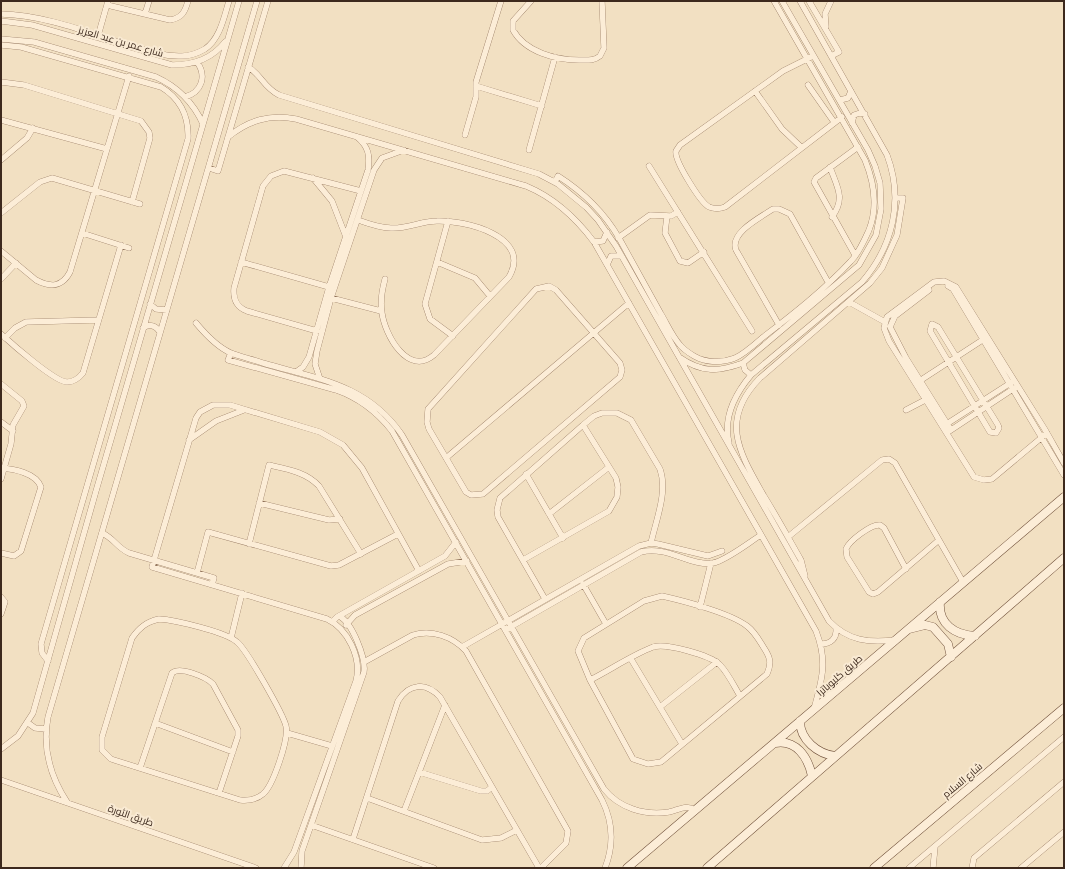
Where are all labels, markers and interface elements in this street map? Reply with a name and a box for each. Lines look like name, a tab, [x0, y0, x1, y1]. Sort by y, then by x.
street label: شارع عمر بن عبد العزيز	[76, 24, 165, 60]
street label: طريق كليوباترا	[814, 653, 865, 699]
street label: شارع السلام	[940, 761, 986, 802]
street label: طريق الثورة	[106, 803, 155, 829]

